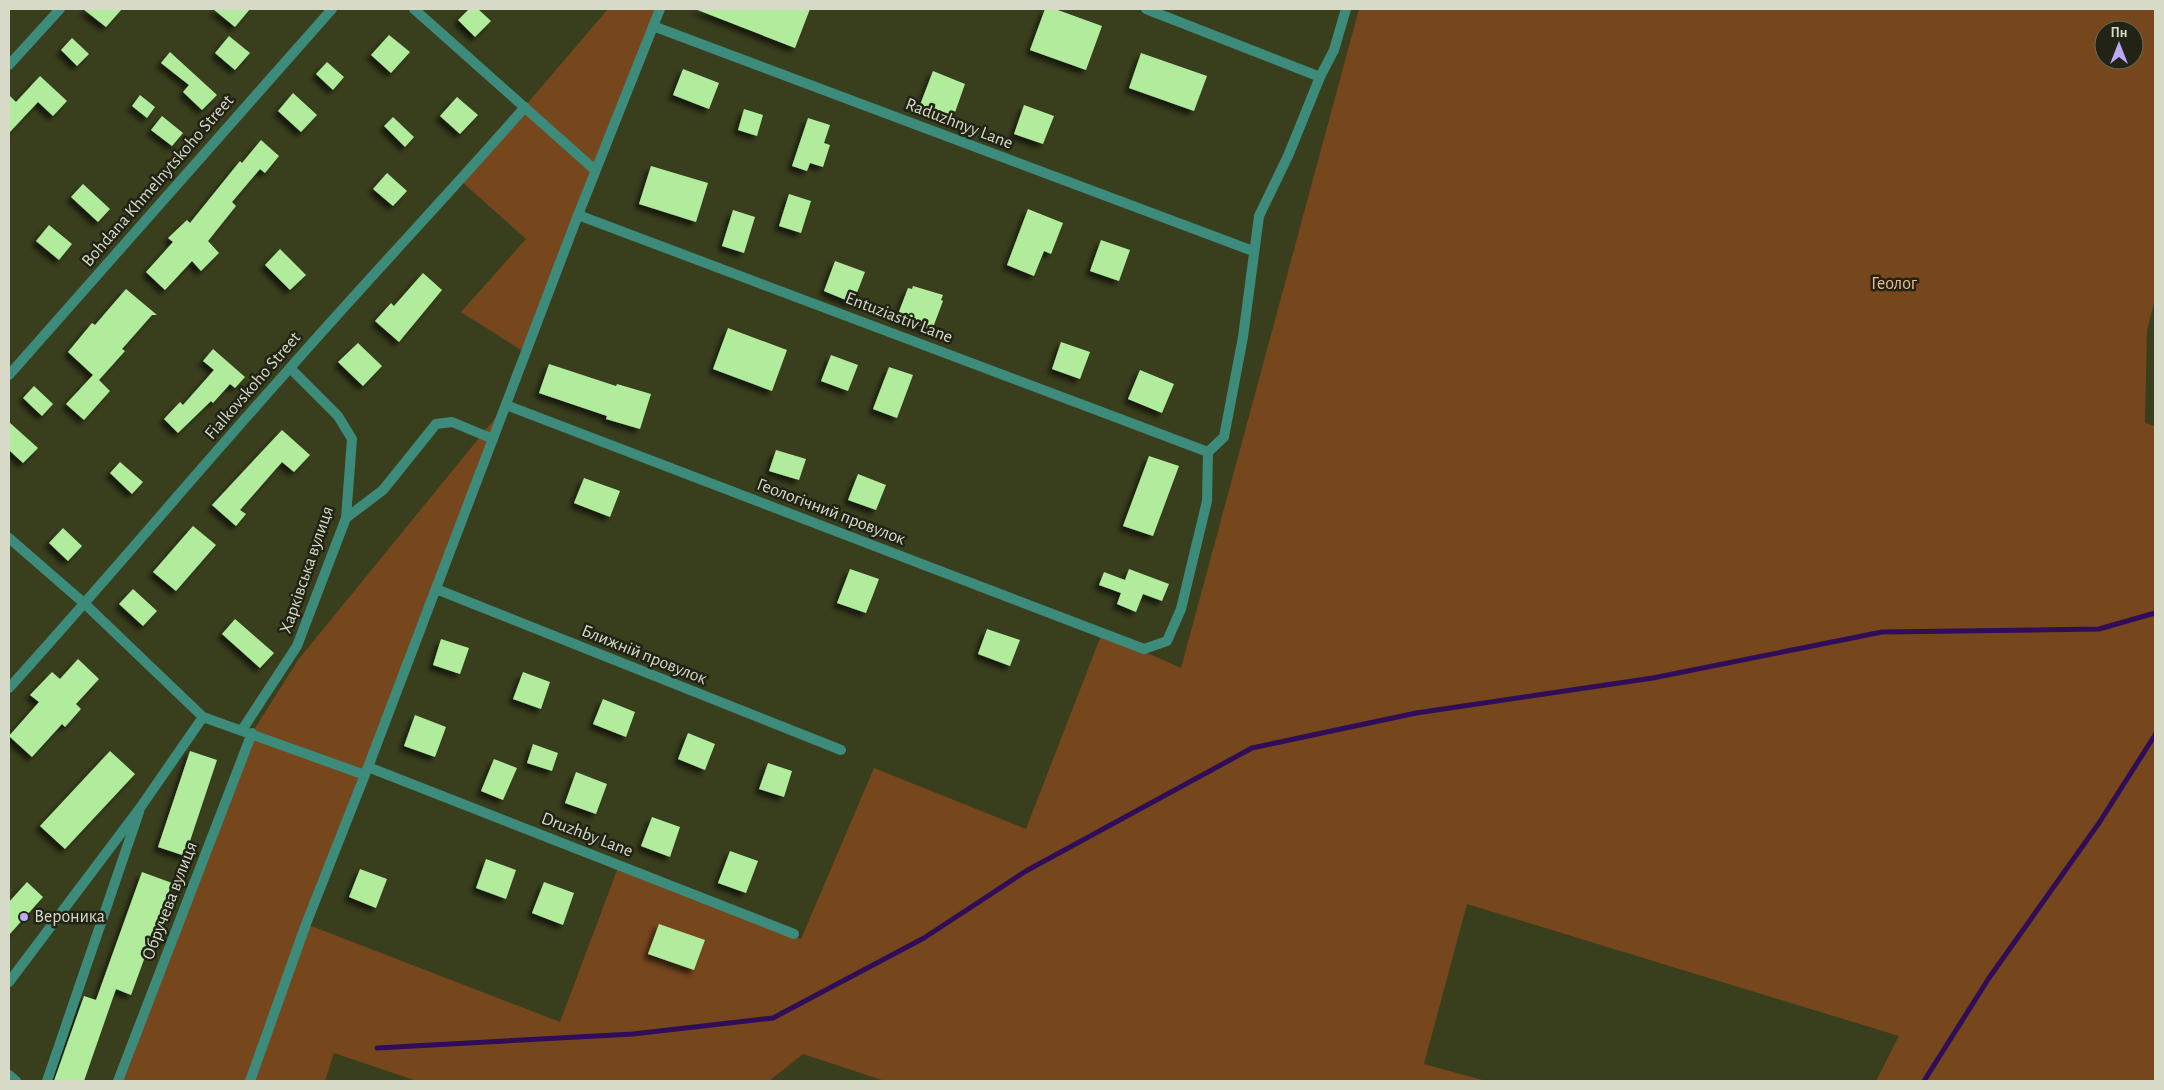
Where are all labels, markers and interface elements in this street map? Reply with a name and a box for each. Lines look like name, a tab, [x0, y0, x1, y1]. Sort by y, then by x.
north arrow	[2094, 20, 2144, 70]
text: Пн	[2110, 26, 2128, 40]
street label: Bohdana Khmelnytskoho Street	[79, 91, 238, 270]
street label: Raduzhnyy Lane	[903, 95, 1015, 153]
park label: Геолог	[1871, 275, 1918, 293]
street label: Entuziastiv Lane	[843, 289, 955, 347]
street label: Fialkovskoho Street	[202, 329, 305, 443]
street label: Геологічний провулок	[754, 475, 909, 549]
street label: Харківська вулиця	[277, 504, 337, 636]
street label: Ближній провулок	[579, 622, 710, 689]
street label: Druzhby Lane	[539, 809, 635, 861]
street label: Обручева вулиця	[138, 839, 201, 963]
place label: Вероника	[34, 908, 105, 926]
marker: Вероника	[18, 911, 30, 923]

